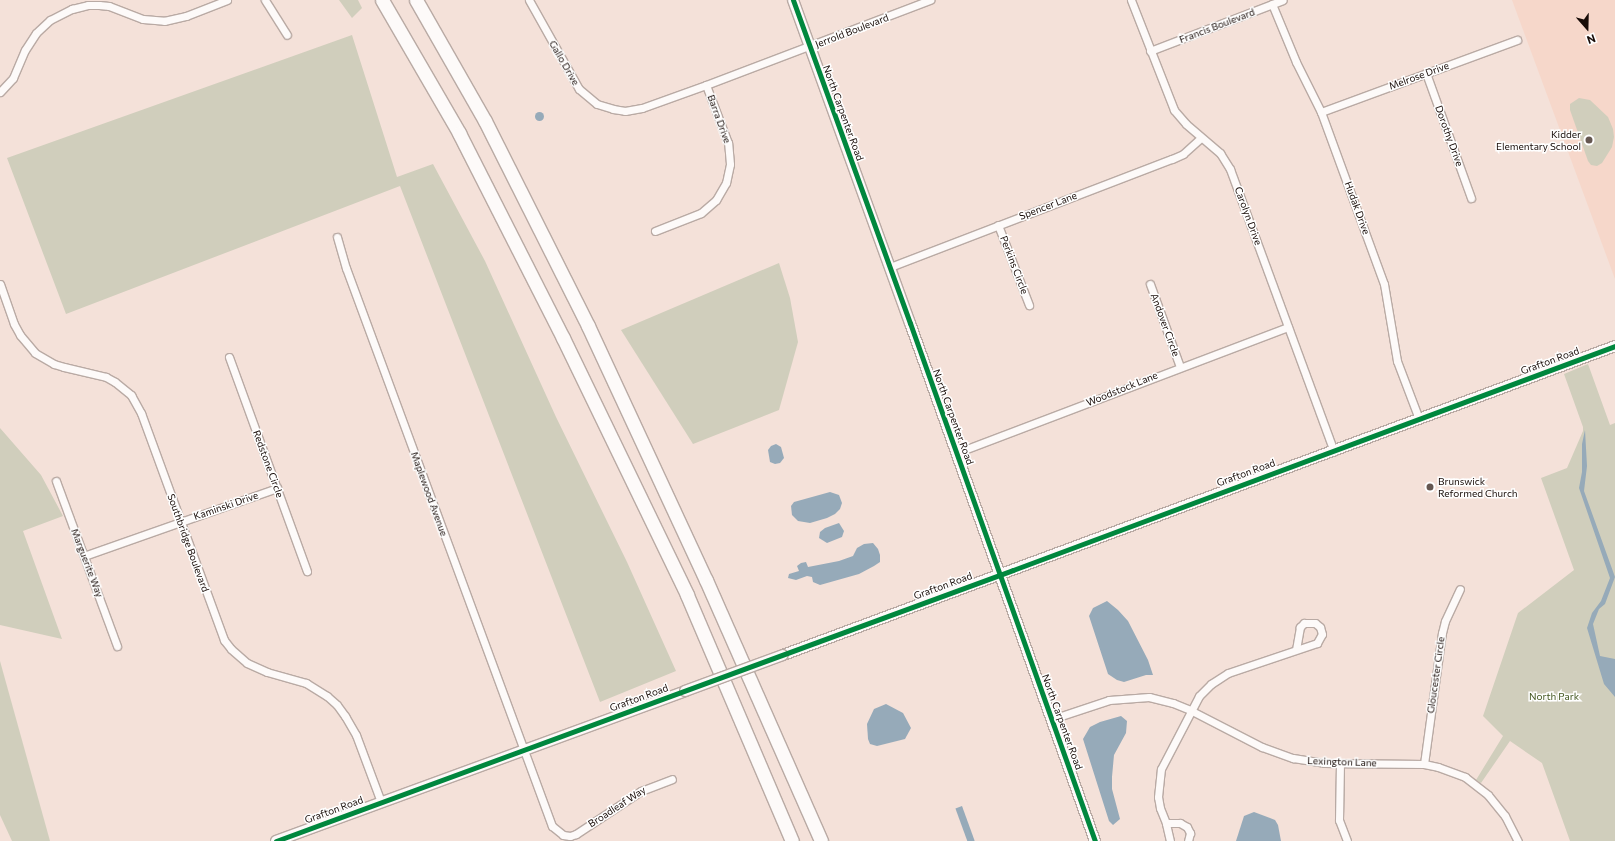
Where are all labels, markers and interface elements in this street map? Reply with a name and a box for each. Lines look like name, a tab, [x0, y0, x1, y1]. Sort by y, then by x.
street label: Francis Boulevard	[1178, 6, 1256, 46]
north arrow	[1567, 8, 1607, 48]
street label: Jerrold Boulevard	[814, 11, 890, 51]
text: N	[1585, 32, 1597, 47]
street label: Gallo Drive	[546, 38, 582, 88]
street label: Melrose Drive	[1387, 60, 1451, 92]
street label: North Carpenter Road	[820, 64, 866, 162]
street label: Barra Drive	[705, 93, 733, 145]
street label: Dorothy Drive	[1432, 104, 1466, 168]
place label: Kidder Elementary School	[1496, 128, 1581, 152]
marker: Kidder Elementary School	[1584, 135, 1594, 145]
street label: Hudak Drive	[1342, 180, 1372, 236]
street label: Carolyn Drive	[1232, 185, 1264, 247]
street label: Spencer Lane	[1017, 189, 1079, 223]
street label: Perkins Circle	[997, 234, 1031, 296]
street label: Andover Circle	[1148, 292, 1182, 358]
street label: Grafton Road	[1519, 345, 1581, 377]
street label: North Carpenter Road	[930, 368, 976, 466]
street label: Woodstock Lane	[1085, 369, 1159, 409]
street label: Redstone Circle	[250, 429, 286, 499]
street label: Maplewood Avenue	[408, 450, 450, 538]
street label: Grafton Road	[1215, 457, 1277, 489]
place label: Brunswick Reformed Church	[1438, 475, 1518, 498]
marker: Brunswick Reformed Church	[1425, 482, 1435, 492]
street label: Kaminski Drive	[192, 489, 260, 523]
street label: Southbridge Boulevard	[165, 492, 211, 594]
street label: Marguerite Way	[68, 527, 106, 599]
street label: Grafton Road	[912, 570, 974, 602]
street label: Gloucester Circle	[1425, 636, 1447, 714]
street label: North Carpenter Road	[1039, 673, 1085, 771]
street label: Grafton Road	[608, 682, 670, 714]
park label: North Park	[1529, 691, 1579, 703]
street label: Lexington Lane	[1307, 755, 1377, 769]
street label: Broadleaf Way	[586, 784, 648, 830]
street label: Grafton Road	[303, 794, 365, 826]

